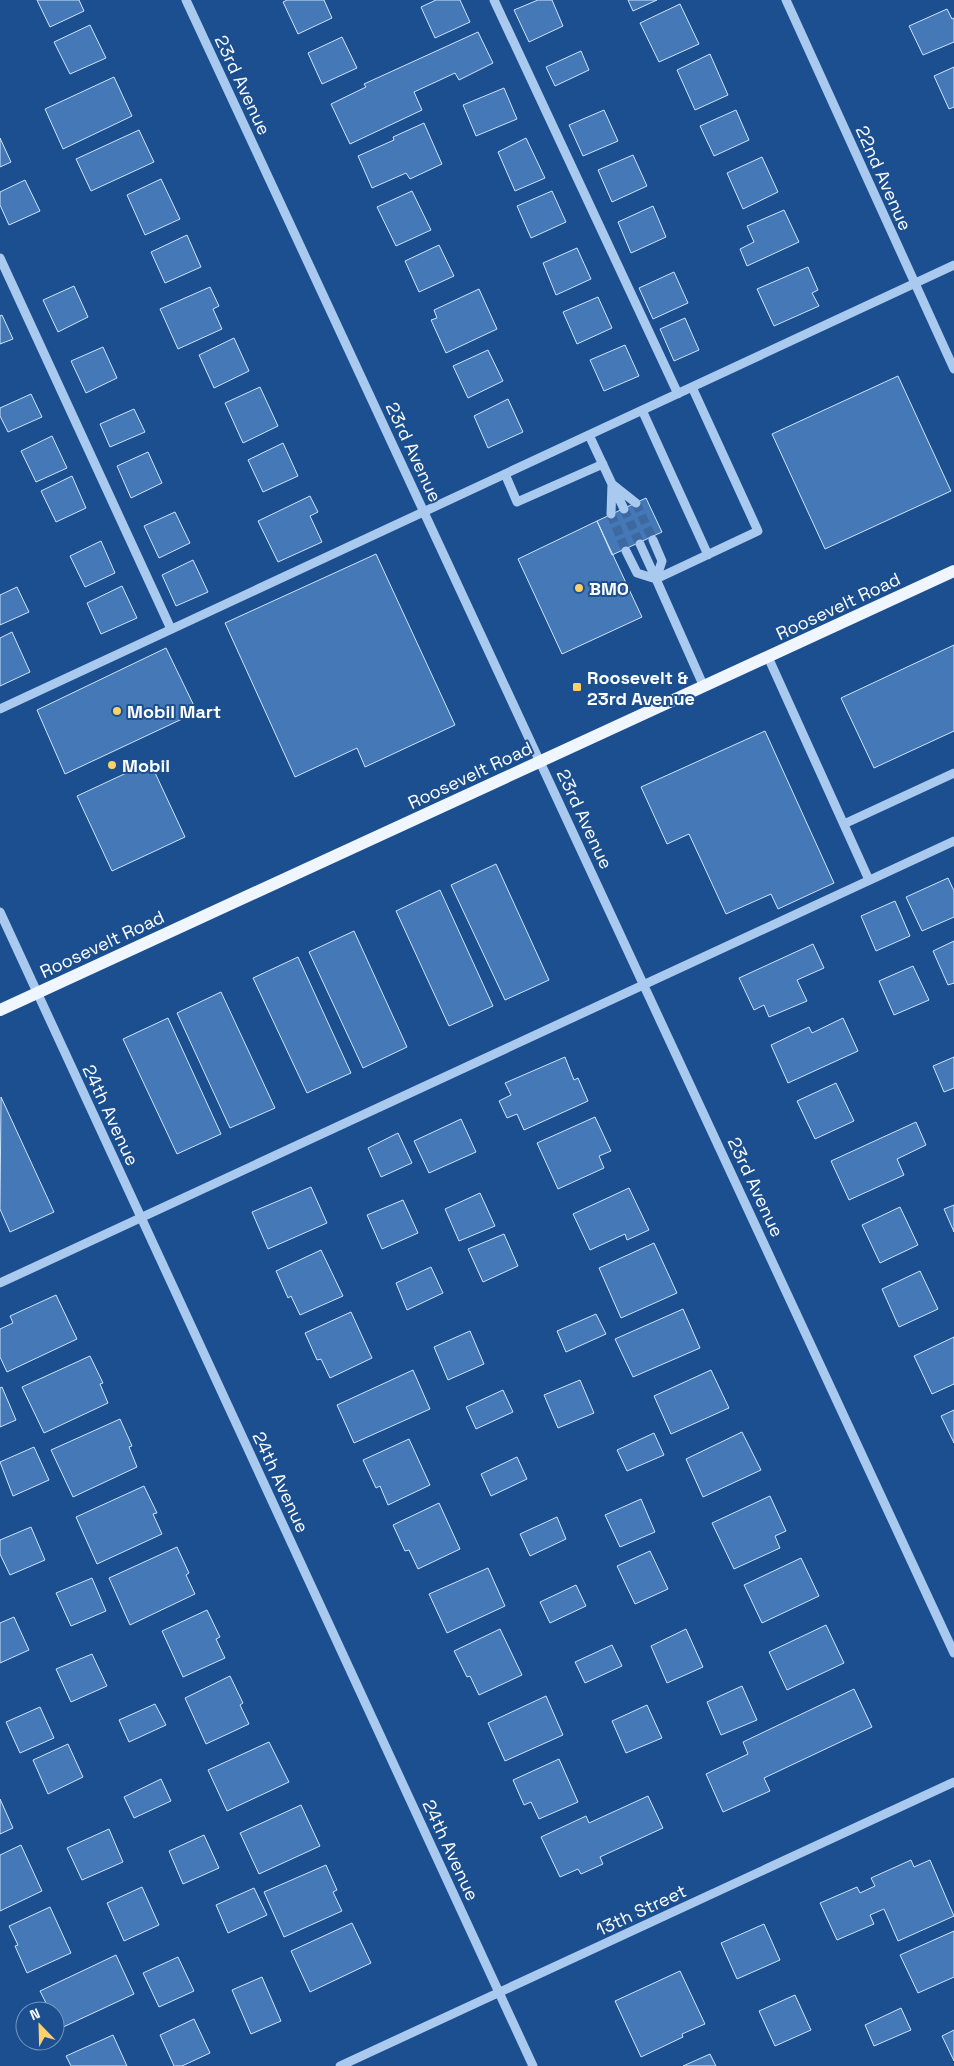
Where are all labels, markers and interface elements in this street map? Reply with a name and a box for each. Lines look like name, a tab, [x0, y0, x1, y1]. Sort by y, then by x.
street label: 23rd Avenue	[210, 31, 276, 139]
street label: 22nd Avenue	[851, 122, 917, 234]
street label: 23rd Avenue	[381, 398, 447, 506]
street label: Roosevelt Road	[772, 567, 904, 645]
place label: BMO	[589, 577, 629, 600]
marker: BMO	[573, 582, 585, 594]
place label: Roosevelt & 23rd Avenue	[587, 666, 695, 710]
marker: Roosevelt & 23rd Avenue	[571, 681, 583, 693]
place label: Mobil Mart	[127, 700, 221, 723]
marker: Mobil Mart	[111, 705, 123, 717]
street label: Roosevelt Road	[404, 736, 536, 814]
place label: Mobil	[122, 754, 170, 777]
marker: Mobil	[106, 759, 118, 771]
street label: 23rd Avenue	[552, 765, 618, 873]
street label: Roosevelt Road	[36, 905, 168, 983]
street label: 24th Avenue	[78, 1061, 144, 1169]
street label: 23rd Avenue	[723, 1133, 789, 1241]
street label: 24th Avenue	[248, 1428, 314, 1536]
street label: 24th Avenue	[418, 1796, 484, 1904]
street label: 13th Street	[592, 1879, 690, 1941]
north arrow	[15, 2001, 65, 2051]
text: N	[27, 2004, 43, 2024]

